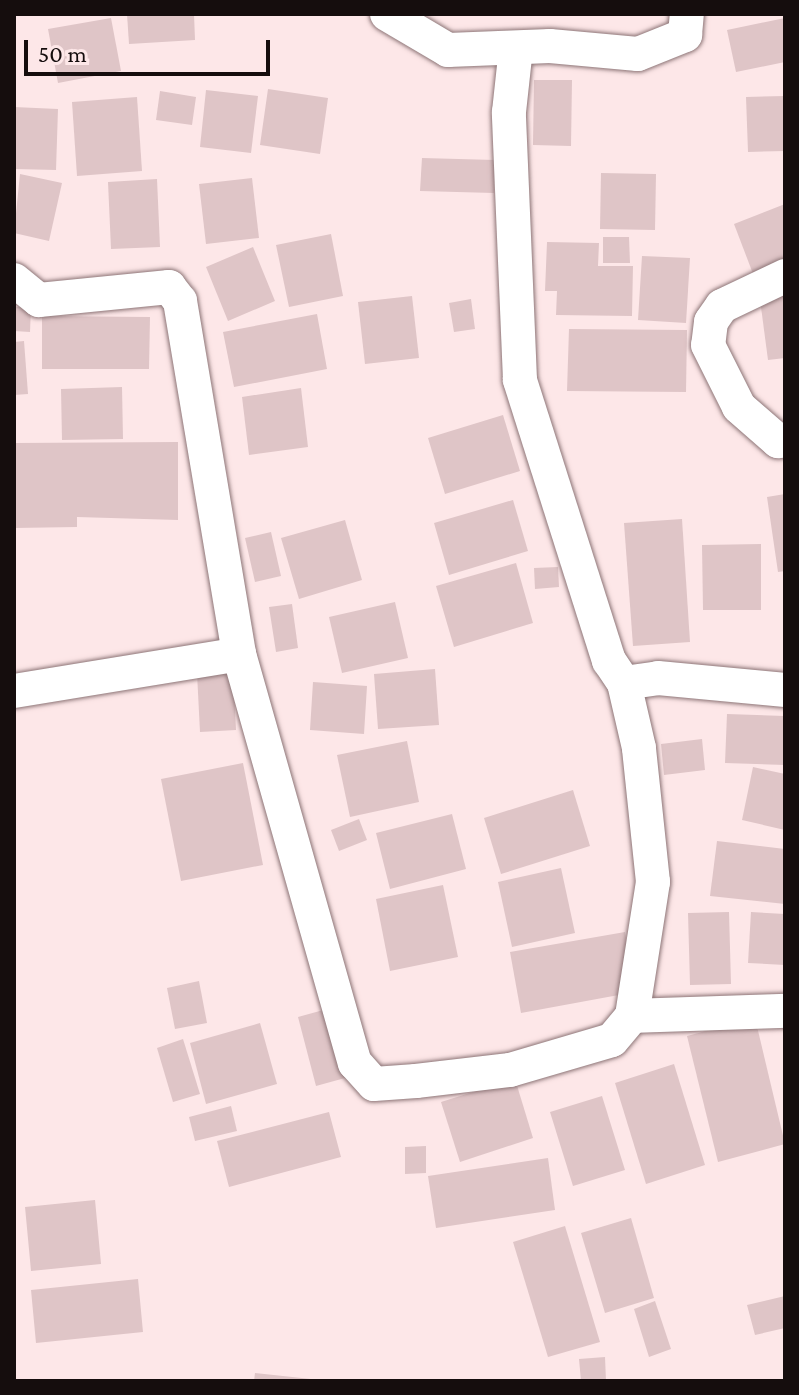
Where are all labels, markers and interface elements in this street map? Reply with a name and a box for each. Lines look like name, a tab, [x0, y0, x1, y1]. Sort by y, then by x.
scale bar	[28, 24, 274, 74]
text: 50 m	[38, 40, 87, 67]

